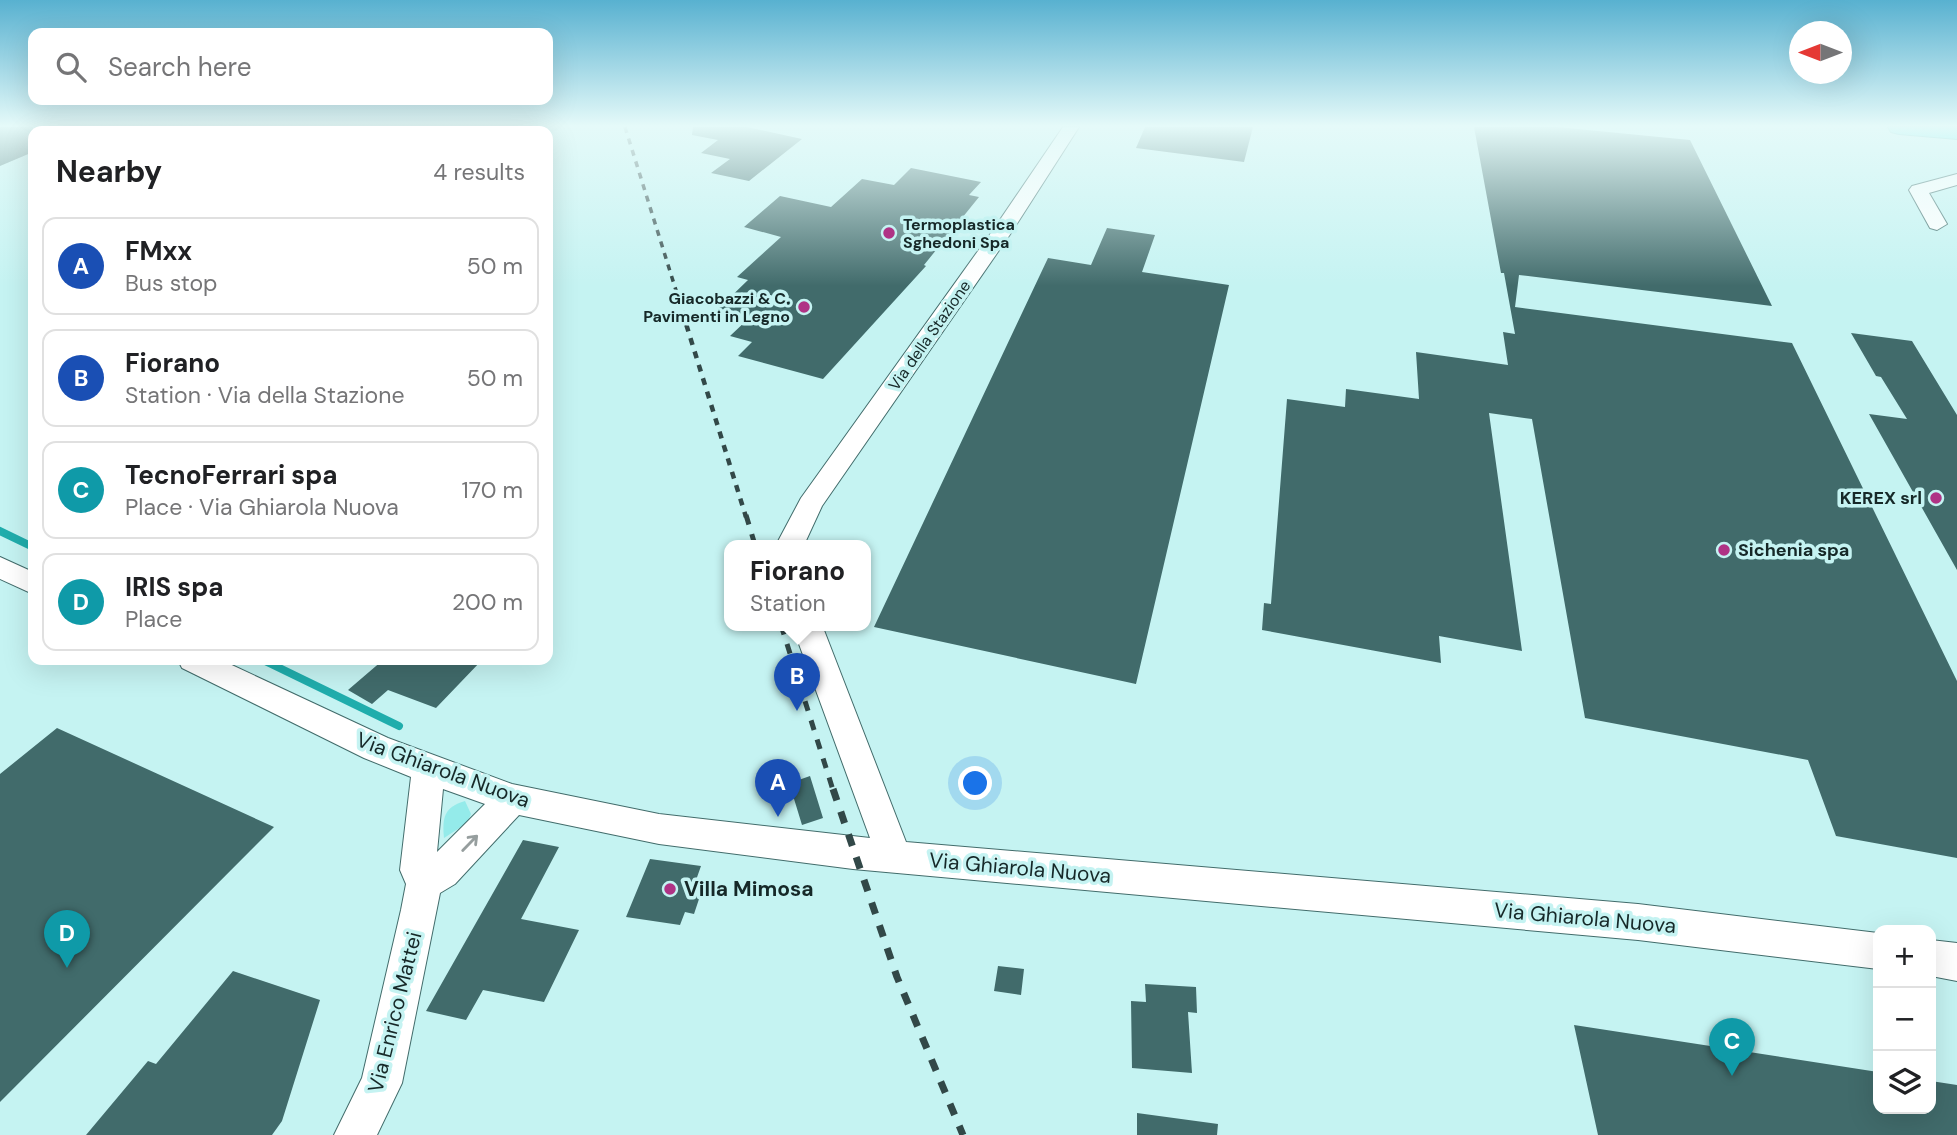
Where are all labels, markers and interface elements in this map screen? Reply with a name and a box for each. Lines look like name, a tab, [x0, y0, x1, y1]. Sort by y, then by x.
north arrow	[1789, 21, 1852, 84]
search box	[28, 28, 553, 105]
icon: search	[52, 48, 90, 86]
text: Search here	[108, 50, 251, 84]
text: Nearby	[56, 152, 162, 191]
text: 4 results	[433, 157, 525, 187]
place label: Termoplastica Sghedoni Spa	[903, 214, 1015, 253]
marker: Termoplastica Sghedoni Spa	[881, 225, 897, 241]
text: FMxx	[125, 234, 192, 268]
text: A	[73, 251, 89, 281]
text: 50 m	[467, 251, 523, 281]
text: Bus stop	[125, 268, 217, 298]
street label: Via della Stazione	[884, 276, 975, 395]
place label: Giacobazzi & C. Pavimenti in Legno	[643, 288, 790, 327]
marker: Giacobazzi & C. Pavimenti in Legno	[796, 299, 812, 315]
text: Fiorano	[125, 346, 220, 380]
text: B	[74, 363, 88, 393]
text: 50 m	[467, 363, 523, 393]
text: Station · Via della Stazione	[125, 380, 404, 410]
text: TecnoFerrari spa	[125, 458, 337, 492]
text: C	[73, 475, 89, 505]
text: 170 m	[462, 475, 523, 505]
place label: KEREX srl	[1840, 486, 1922, 510]
marker: KEREX srl	[1928, 490, 1944, 506]
text: Place · Via Ghiarola Nuova	[125, 492, 399, 522]
place label: Sichenia spa	[1738, 538, 1849, 562]
popup	[724, 540, 871, 631]
marker: Sichenia spa	[1716, 542, 1732, 558]
text: Fiorano	[750, 554, 845, 588]
text: IRIS spa	[125, 570, 223, 604]
text: D	[73, 587, 89, 617]
text: 200 m	[452, 587, 523, 617]
text: Station	[750, 588, 826, 618]
text: Place	[125, 604, 182, 634]
pin: B	[774, 653, 820, 711]
street label: Via Ghiarola Nuova	[352, 726, 534, 814]
pin: A	[755, 759, 801, 817]
your location	[958, 766, 992, 800]
one-way arrow	[461, 835, 478, 852]
street label: Via Ghiarola Nuova	[928, 846, 1112, 890]
place label: Villa Mimosa	[684, 875, 813, 903]
marker: Villa Mimosa	[662, 881, 678, 897]
street label: Via Ghiarola Nuova	[1493, 896, 1677, 940]
pin: D	[44, 910, 90, 968]
map controls	[1873, 925, 1936, 1114]
button: +	[1873, 925, 1936, 988]
street label: Via Enrico Mattei	[361, 929, 429, 1095]
button: −	[1873, 988, 1936, 1051]
pin: C	[1709, 1018, 1755, 1076]
button: layers	[1873, 1051, 1936, 1114]

